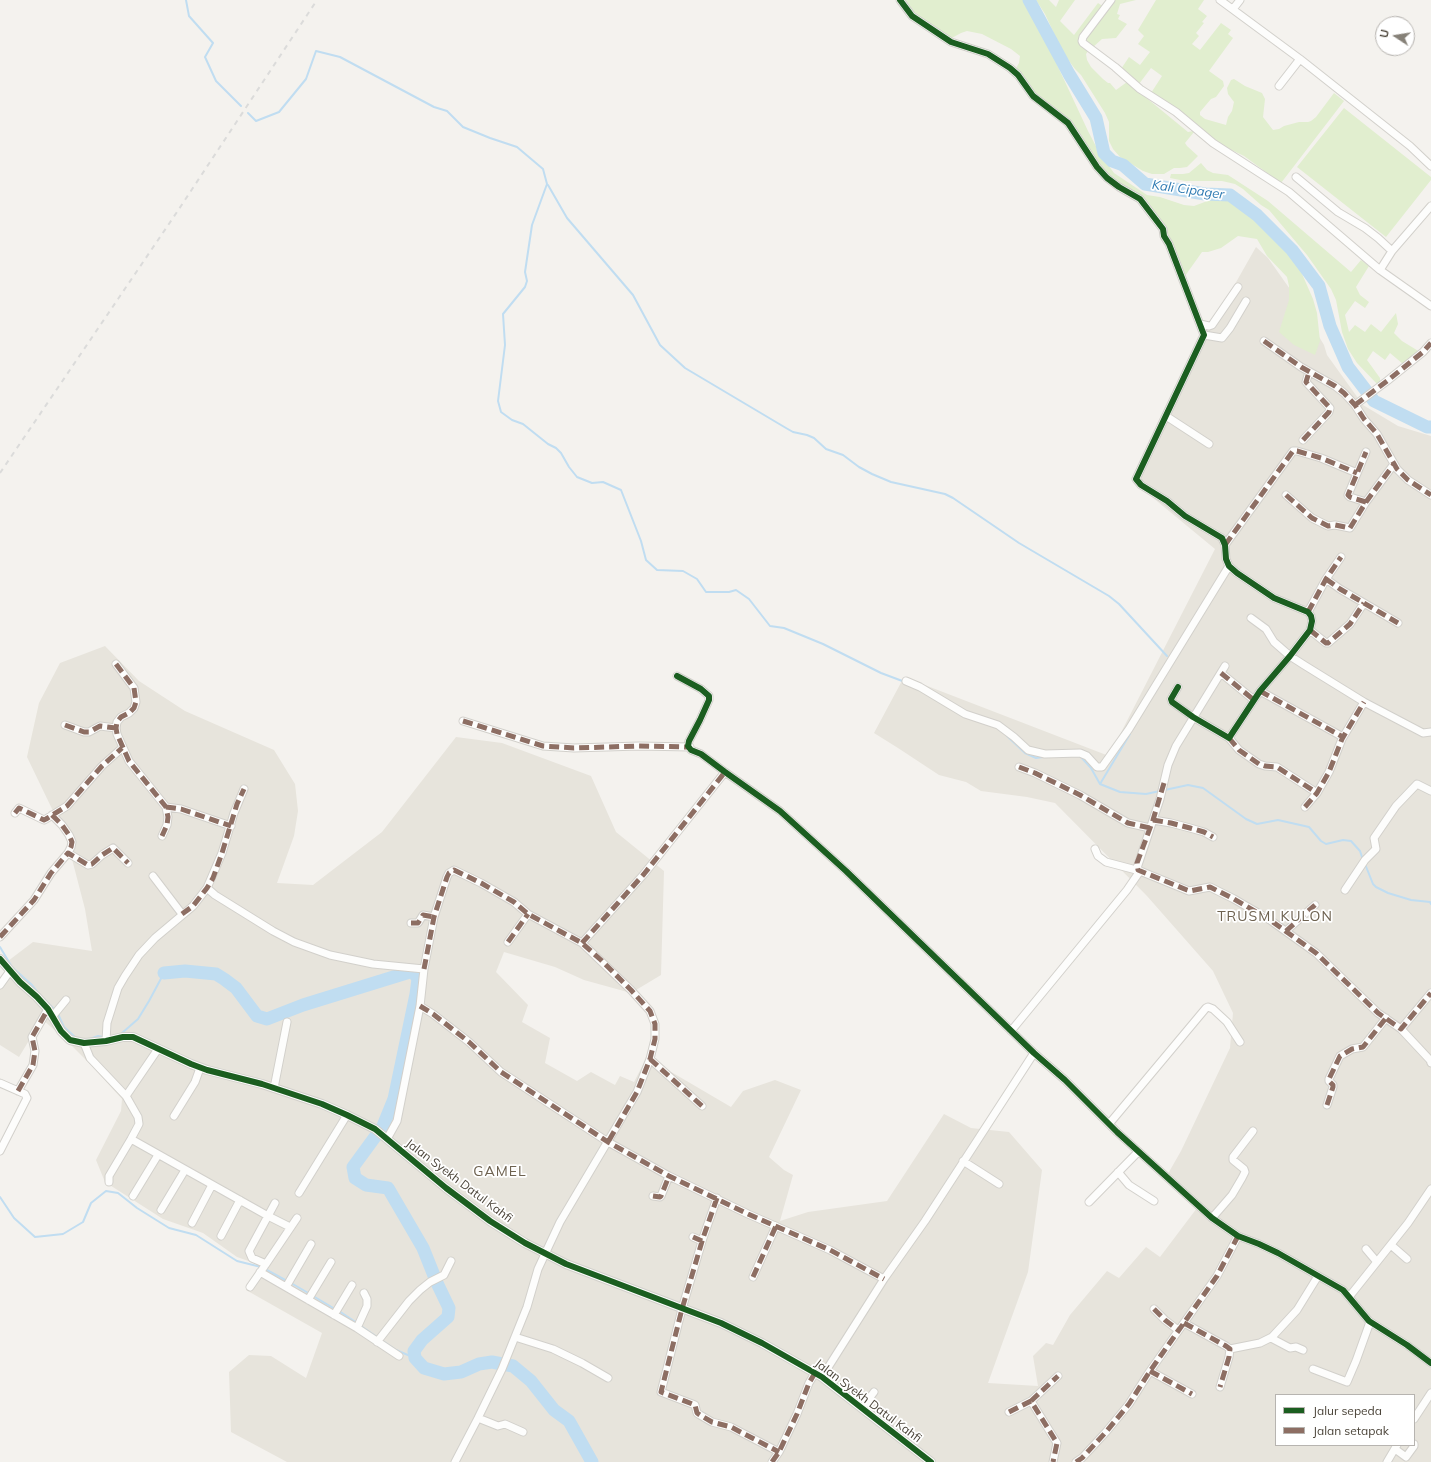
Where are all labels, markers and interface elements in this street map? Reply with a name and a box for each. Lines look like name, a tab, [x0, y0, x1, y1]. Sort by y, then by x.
north arrow	[1375, 16, 1415, 56]
text: U	[1377, 28, 1392, 39]
water label: Kali Cipager	[1151, 177, 1225, 203]
district label: TRUSMI KULON	[1217, 909, 1333, 925]
street label: Jalan Syekh Datul Kahfi	[403, 1136, 515, 1226]
district label: GAMEL	[473, 1164, 527, 1180]
street label: Jalan Syekh Datul Kahfi	[812, 1356, 924, 1446]
legend	[1275, 1394, 1415, 1446]
text: Jalur sepeda	[1313, 1403, 1382, 1418]
text: Jalan setapak	[1313, 1423, 1389, 1438]

